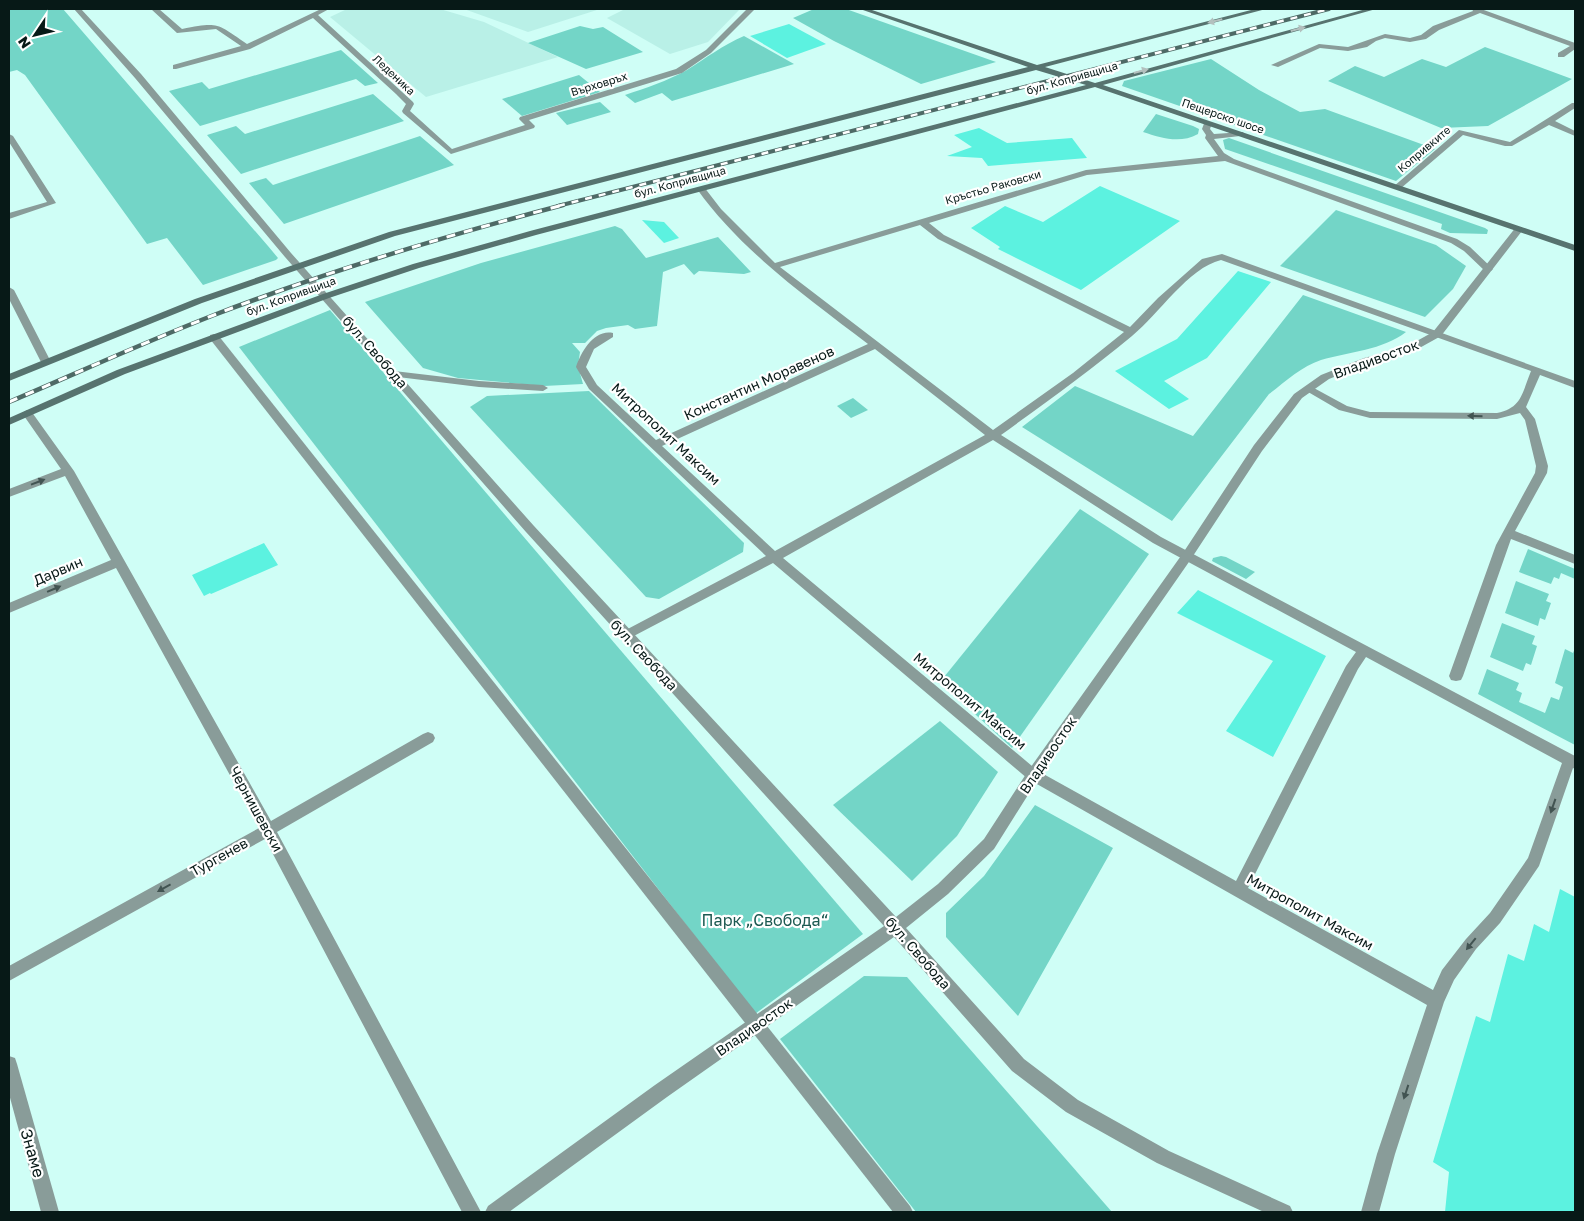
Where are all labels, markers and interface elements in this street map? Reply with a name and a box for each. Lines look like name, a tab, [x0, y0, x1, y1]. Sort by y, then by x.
north arrow	[10, 10, 60, 60]
one-way arrow	[1208, 17, 1223, 25]
one-way arrow	[1290, 25, 1305, 33]
text: N	[14, 34, 34, 52]
street label: Леденика	[371, 52, 418, 97]
street label: бул. Копривщица	[1025, 58, 1119, 97]
one-way arrow	[1134, 67, 1149, 75]
street label: Върховръх	[569, 69, 629, 98]
street label: Пещерско шосе	[1180, 95, 1266, 136]
street label: Копривките	[1395, 123, 1453, 175]
street label: бул. Копривщица	[633, 163, 727, 200]
street label: Кръстьо Раковски	[943, 167, 1042, 206]
street label: бул. Копривщица	[244, 273, 337, 318]
street label: бул. Свобода	[339, 312, 411, 391]
street label: Владивосток	[1331, 335, 1421, 382]
street label: Константин Моравенов	[681, 342, 837, 423]
street label: Митрополит Максим	[609, 379, 724, 488]
one-way arrow	[1467, 412, 1483, 420]
one-way arrow	[31, 478, 46, 486]
street label: Дарвин	[31, 553, 85, 588]
one-way arrow	[47, 585, 61, 593]
street label: бул. Свобода	[607, 616, 681, 694]
street label: Митрополит Максим	[910, 648, 1030, 753]
street label: Владивосток	[1016, 713, 1080, 797]
street label: Чернишевски	[226, 763, 287, 854]
one-way arrow	[1549, 799, 1556, 814]
street label: Тургенев	[187, 834, 251, 879]
street label: Митрополит Максим	[1244, 870, 1377, 953]
one-way arrow	[157, 884, 172, 892]
park label: Парк „Свобода“	[702, 910, 828, 930]
street label: бул. Свобода	[882, 913, 954, 992]
one-way arrow	[1465, 938, 1476, 951]
street label: Владивосток	[712, 994, 795, 1059]
one-way arrow	[1402, 1085, 1410, 1100]
street label: Знаме	[17, 1126, 49, 1180]

